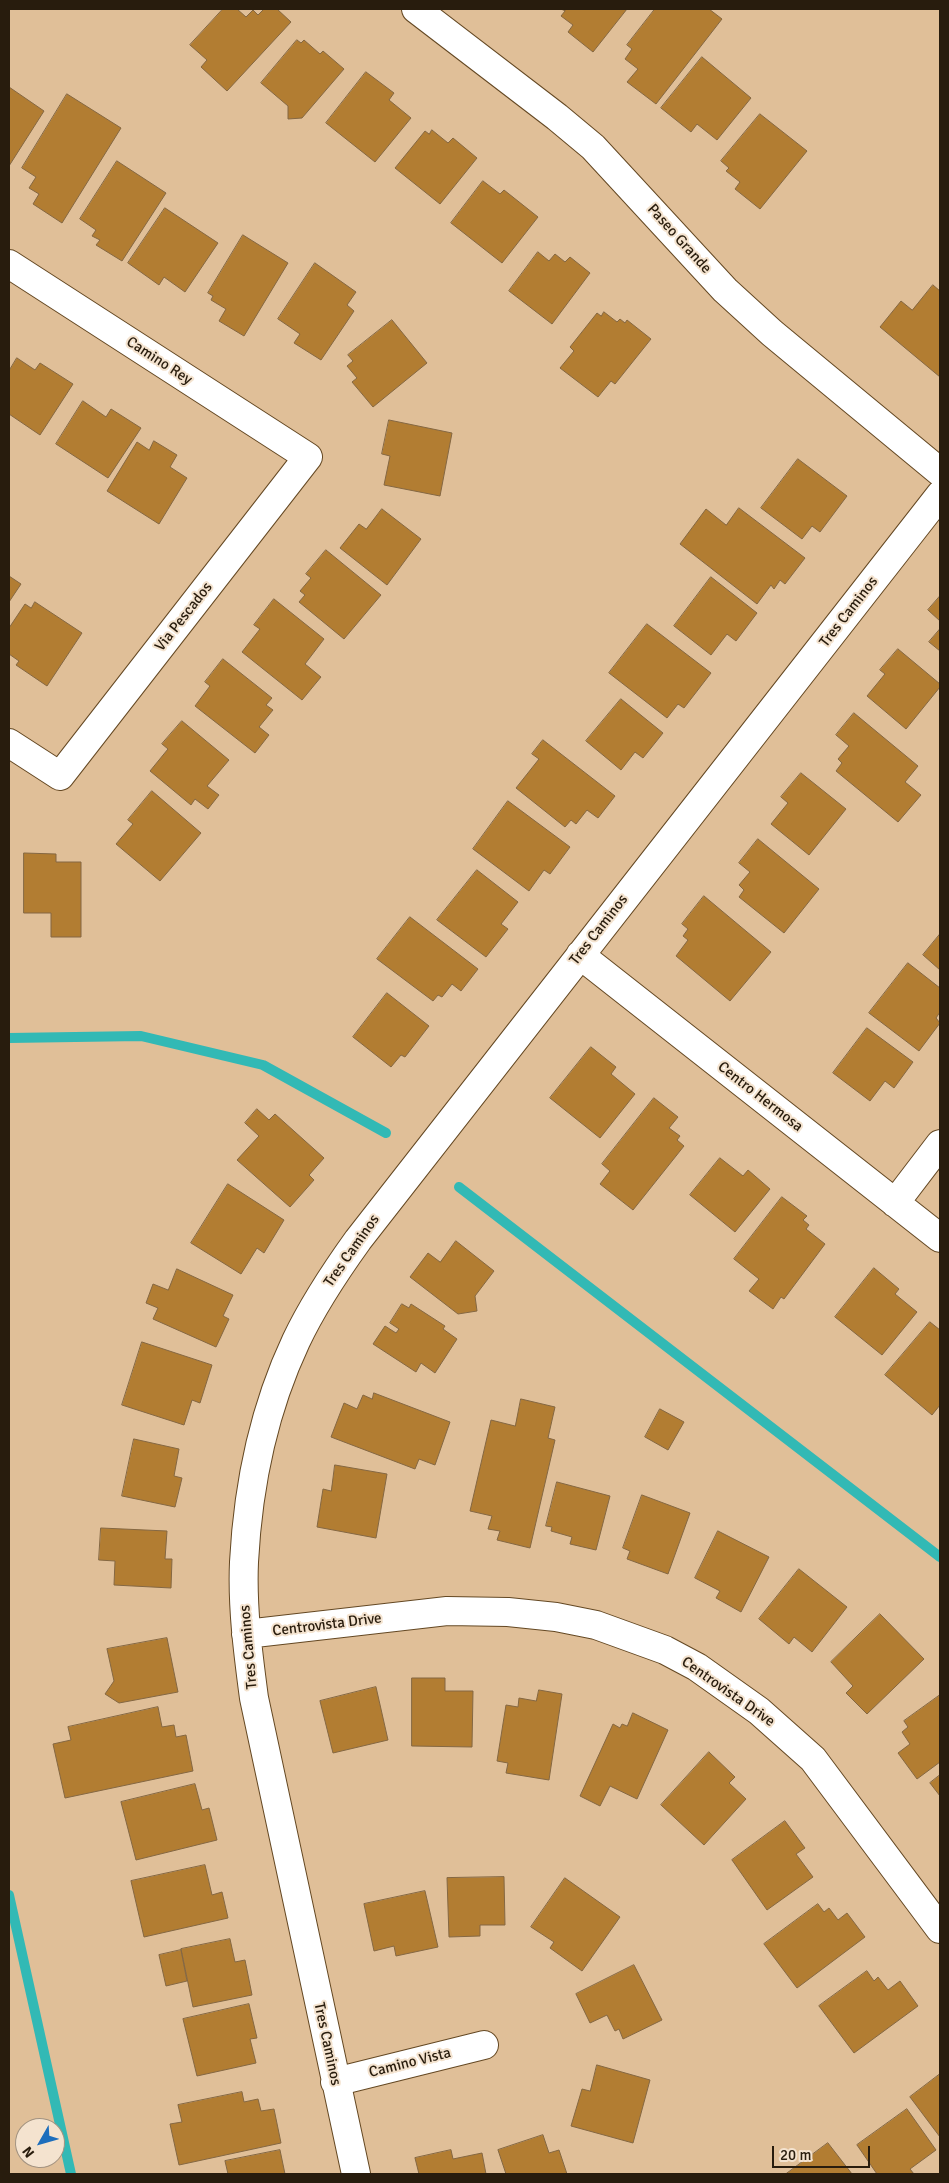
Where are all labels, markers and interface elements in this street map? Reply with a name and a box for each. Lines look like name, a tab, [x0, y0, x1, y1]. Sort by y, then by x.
street label: Paseo Grande	[643, 201, 715, 277]
street label: Camino Rey	[123, 333, 195, 389]
street label: Tres Caminos	[816, 573, 882, 651]
street label: Via Pescados	[151, 579, 217, 655]
street label: Tres Caminos	[566, 891, 632, 969]
street label: Centro Hermosa	[714, 1058, 806, 1136]
street label: Tres Caminos	[320, 1211, 384, 1291]
street label: Tres Caminos	[236, 1604, 262, 1690]
street label: Centrovista Drive	[271, 1609, 383, 1641]
street label: Centrovista Drive	[678, 1653, 778, 1731]
street label: Tres Caminos	[309, 2001, 345, 2087]
street label: Camino Vista	[367, 2044, 453, 2082]
north arrow	[15, 2118, 65, 2168]
scale bar	[774, 2136, 872, 2168]
text: N	[19, 2143, 38, 2161]
text: 20 m	[780, 2146, 811, 2164]

